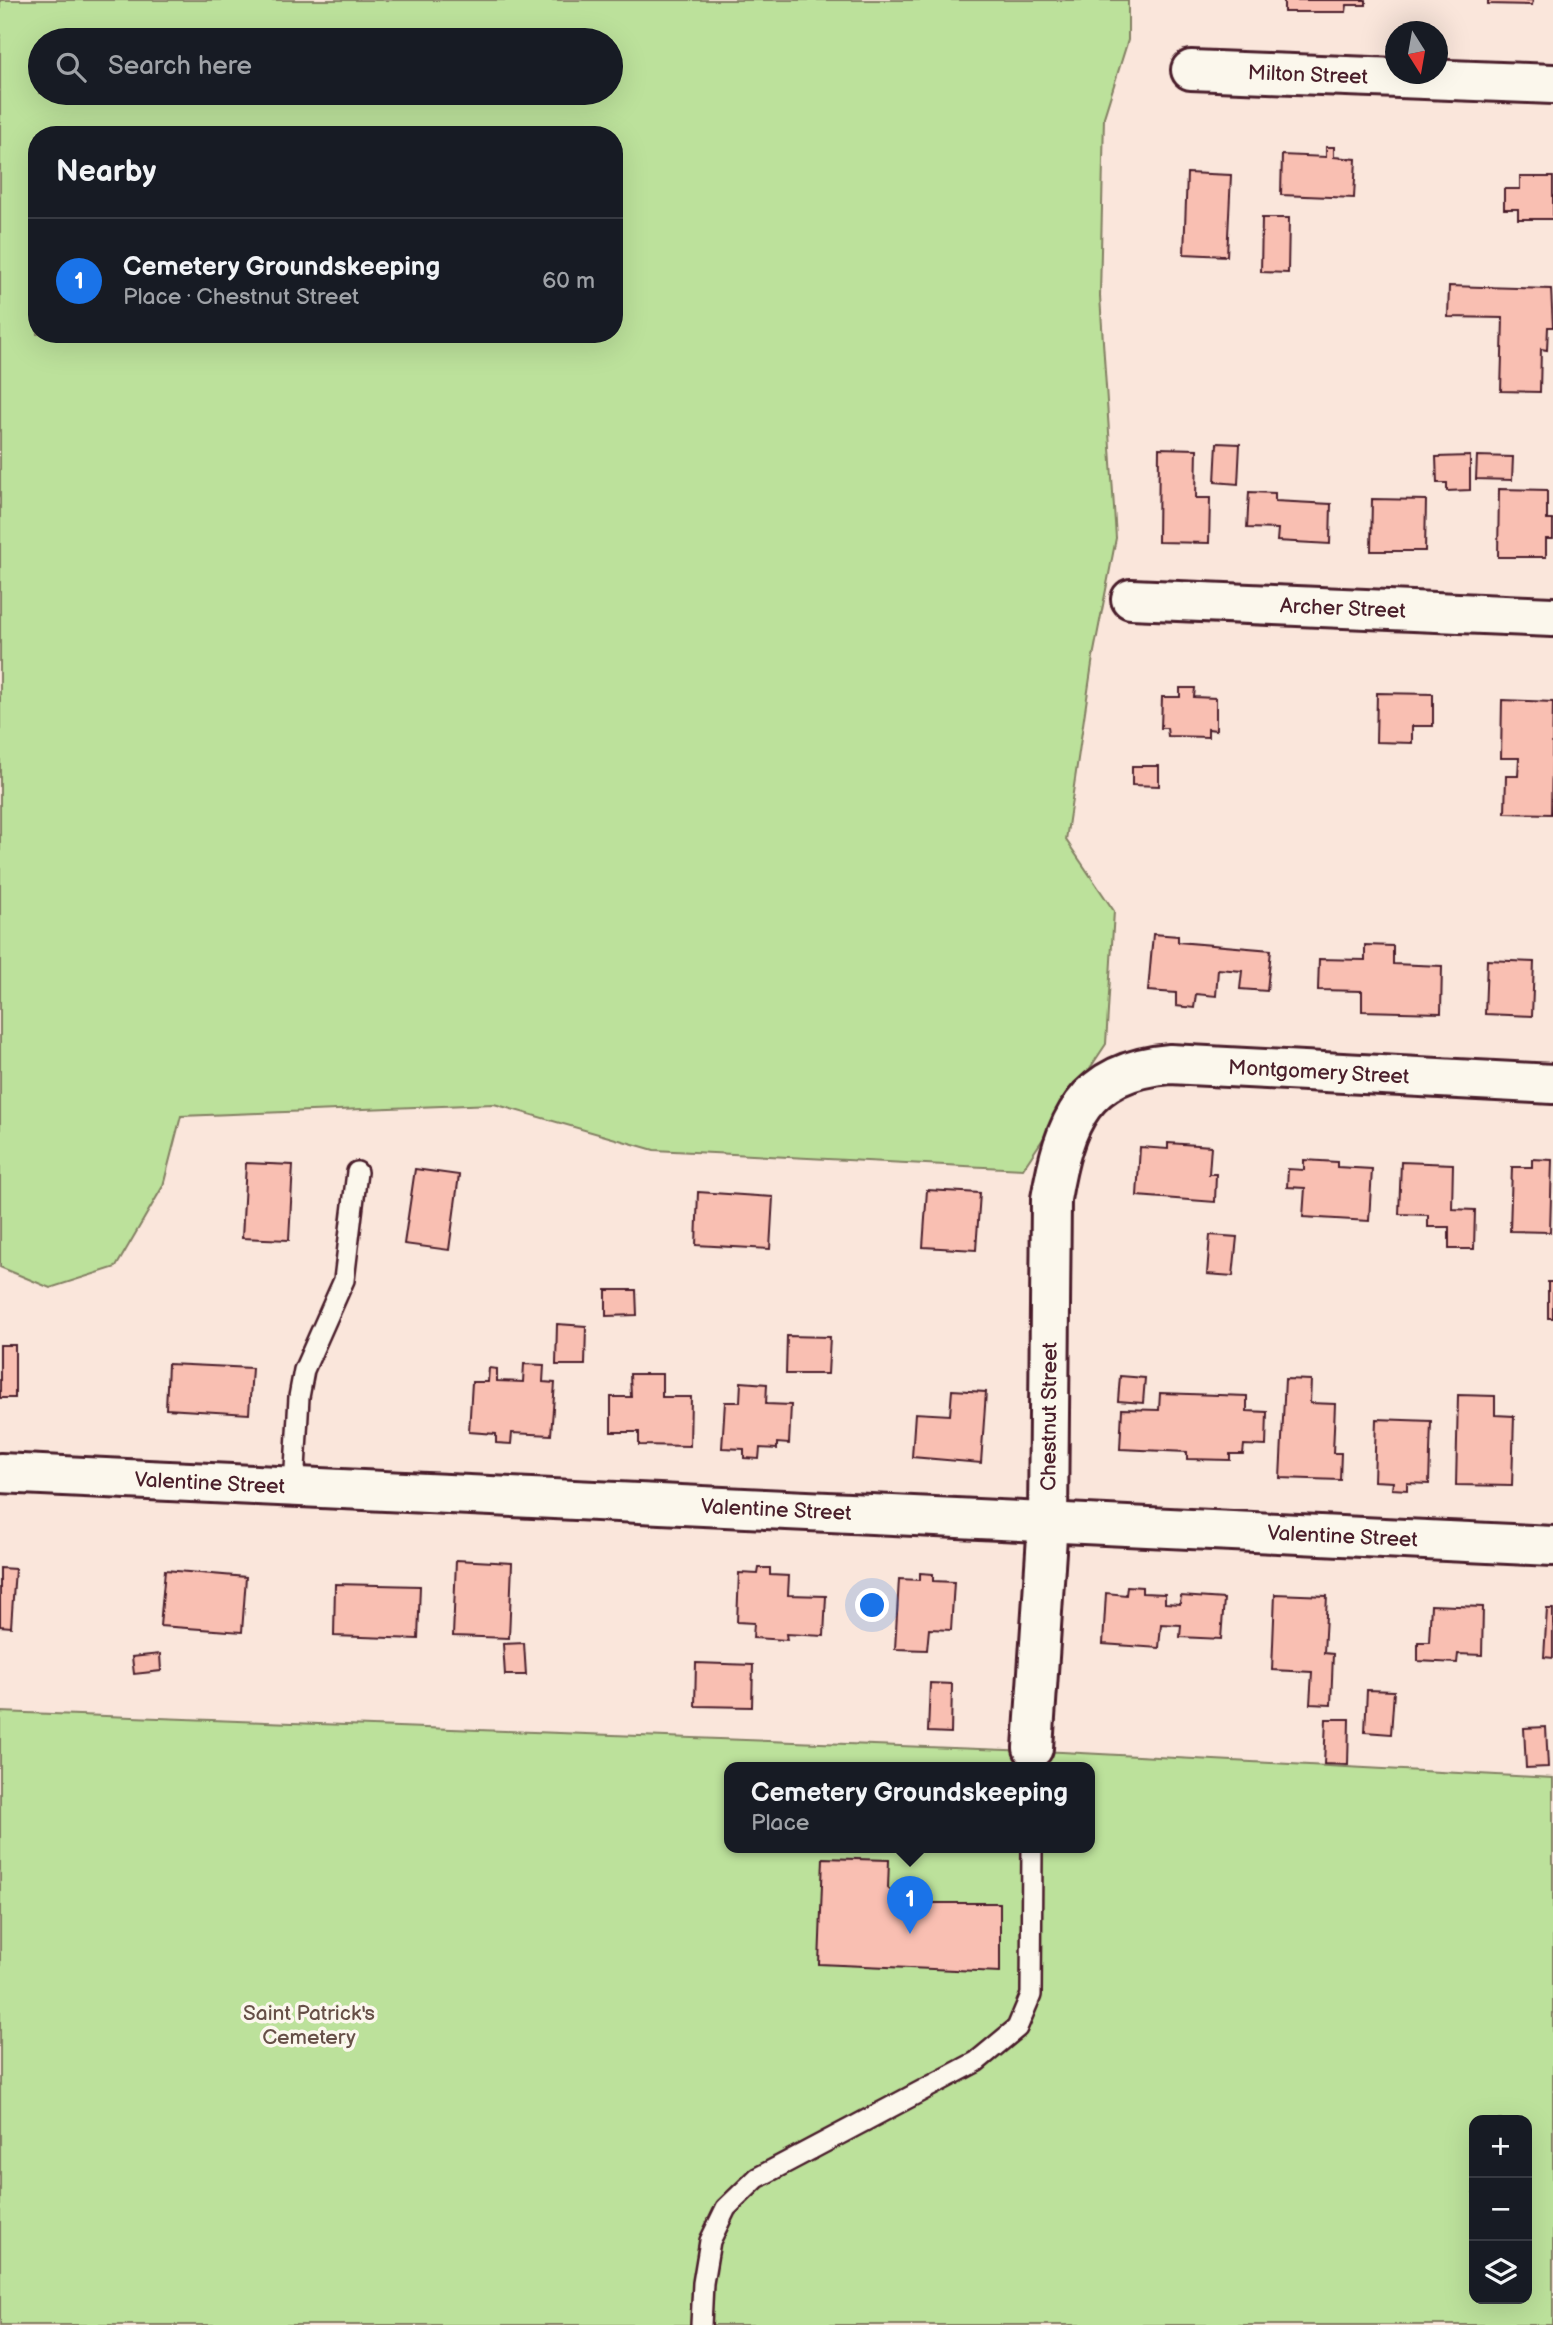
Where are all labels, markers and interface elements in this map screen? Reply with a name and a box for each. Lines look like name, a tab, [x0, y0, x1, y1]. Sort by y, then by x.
north arrow	[1385, 21, 1448, 84]
search box	[28, 28, 623, 105]
icon: search	[52, 48, 90, 86]
text: Search here	[108, 51, 252, 82]
street label: Milton Street	[1247, 60, 1369, 89]
text: Nearby	[56, 154, 156, 190]
text: Cemetery Groundskeeping	[123, 252, 440, 283]
text: 1	[74, 267, 84, 295]
text: 60 m	[542, 267, 595, 295]
text: Place · Chestnut Street	[123, 283, 359, 311]
street label: Archer Street	[1279, 593, 1407, 623]
street label: Montgomery Street	[1228, 1055, 1411, 1089]
street label: Chestnut Street	[1036, 1341, 1062, 1491]
street label: Valentine Street	[134, 1467, 286, 1499]
street label: Valentine Street	[700, 1493, 853, 1526]
street label: Valentine Street	[1267, 1520, 1419, 1552]
your location	[855, 1588, 889, 1622]
popup	[724, 1762, 1095, 1853]
text: Cemetery Groundskeeping	[751, 1778, 1068, 1809]
text: Place	[751, 1809, 809, 1837]
pin: 1	[887, 1876, 933, 1934]
park label: Saint Patrick's Cemetery	[243, 2001, 375, 2050]
map controls	[1469, 2115, 1532, 2304]
button: +	[1469, 2115, 1532, 2178]
button: −	[1469, 2178, 1532, 2241]
button: layers	[1469, 2241, 1532, 2304]

